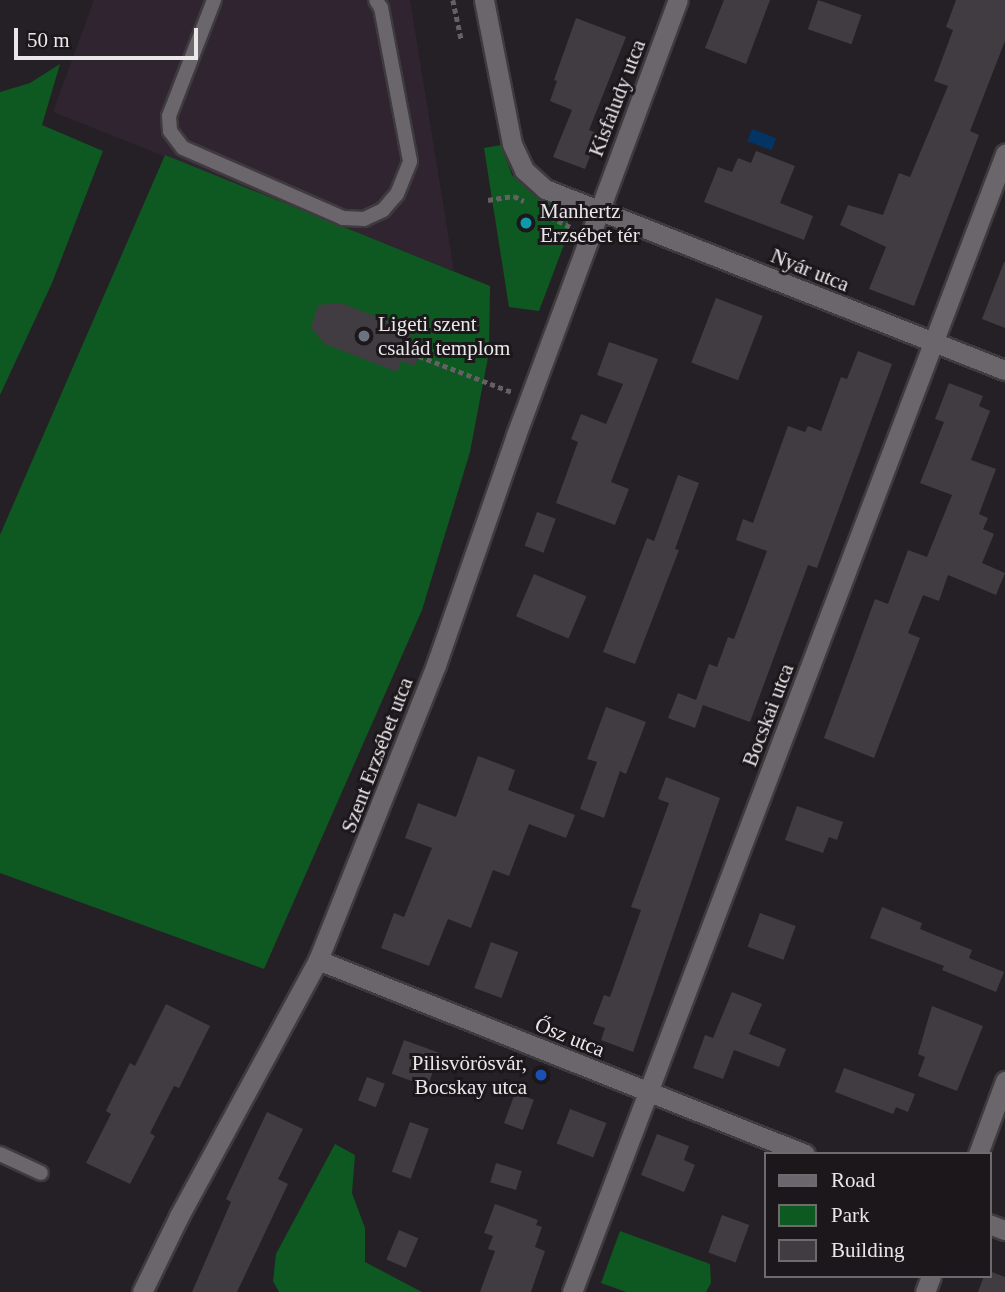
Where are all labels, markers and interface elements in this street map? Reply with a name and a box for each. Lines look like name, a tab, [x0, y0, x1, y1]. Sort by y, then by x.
scale bar	[18, 14, 201, 58]
text: 50 m	[27, 28, 70, 52]
street label: Kisfaludy utca	[583, 36, 651, 160]
place label: Manhertz Erzsébet tér	[540, 198, 640, 248]
marker: Manhertz Erzsébet tér	[518, 215, 534, 231]
street label: Nyár utca	[767, 243, 853, 297]
place label: Ligeti szent család templom	[378, 311, 510, 361]
marker: Ligeti szent család templom	[356, 328, 372, 344]
street label: Bocskai utca	[737, 660, 799, 770]
street label: Szent Erzsébet utca	[336, 674, 418, 836]
street label: Ősz utca	[531, 1012, 609, 1062]
place label: Pilisvörösvár, Bocskay utca	[412, 1050, 527, 1100]
marker: Pilisvörösvár, Bocskay utca	[533, 1067, 549, 1083]
legend	[764, 1152, 991, 1278]
text: Road	[831, 1168, 875, 1192]
text: Park	[831, 1203, 870, 1227]
text: Building	[831, 1238, 905, 1262]

